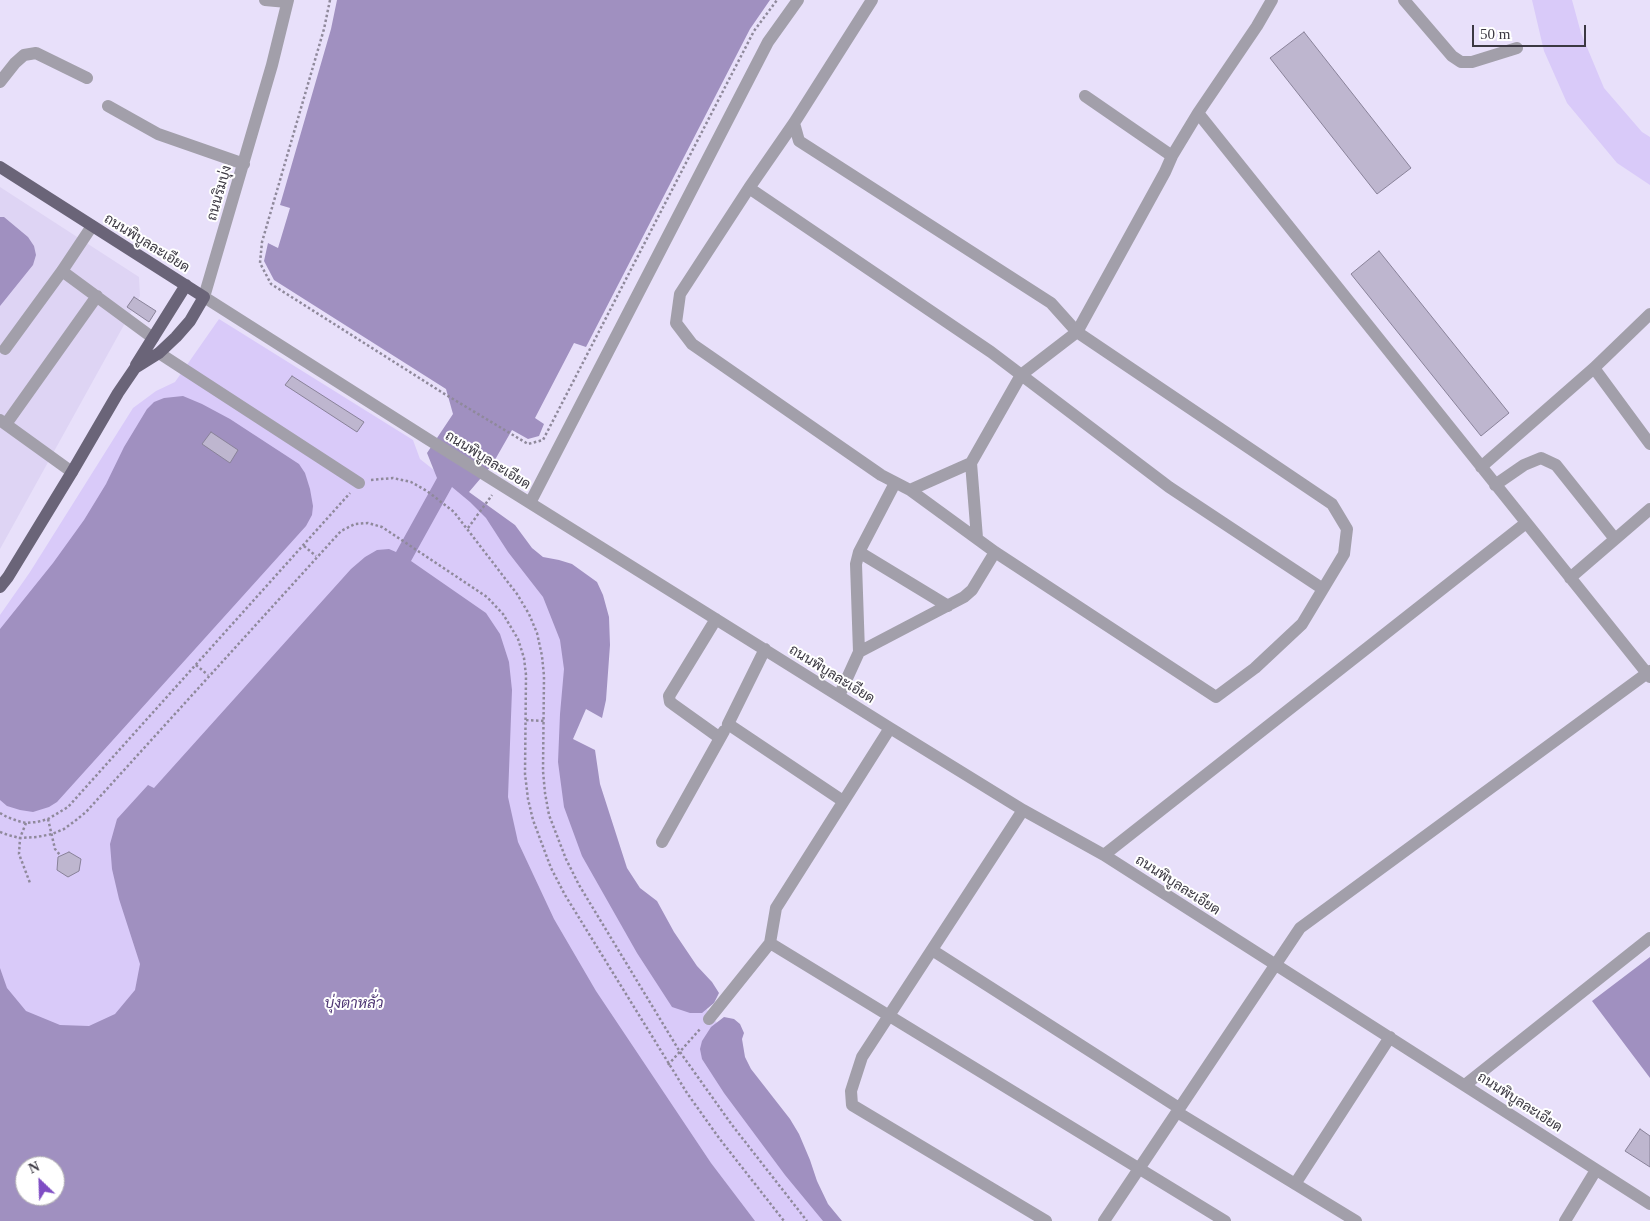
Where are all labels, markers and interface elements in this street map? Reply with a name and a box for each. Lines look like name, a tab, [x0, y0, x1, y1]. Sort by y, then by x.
scale bar	[1475, 15, 1589, 47]
text: 50 m	[1480, 26, 1510, 42]
street label: ถนนริมบุ่ง	[203, 163, 235, 223]
street label: ถนนพิบูลละเอียด	[101, 210, 193, 276]
street label: ถนนพิบูลละเอียด	[442, 427, 534, 493]
street label: ถนนพิบูลละเอียด	[786, 641, 878, 707]
street label: ถนนพิบูลละเอียด	[1132, 851, 1224, 919]
water label: บุ่งตาหลั่ว	[325, 994, 383, 1012]
street label: ถนนพิบูลละเอียด	[1474, 1068, 1566, 1136]
north arrow	[15, 1156, 65, 1206]
text: N	[26, 1159, 42, 1177]

